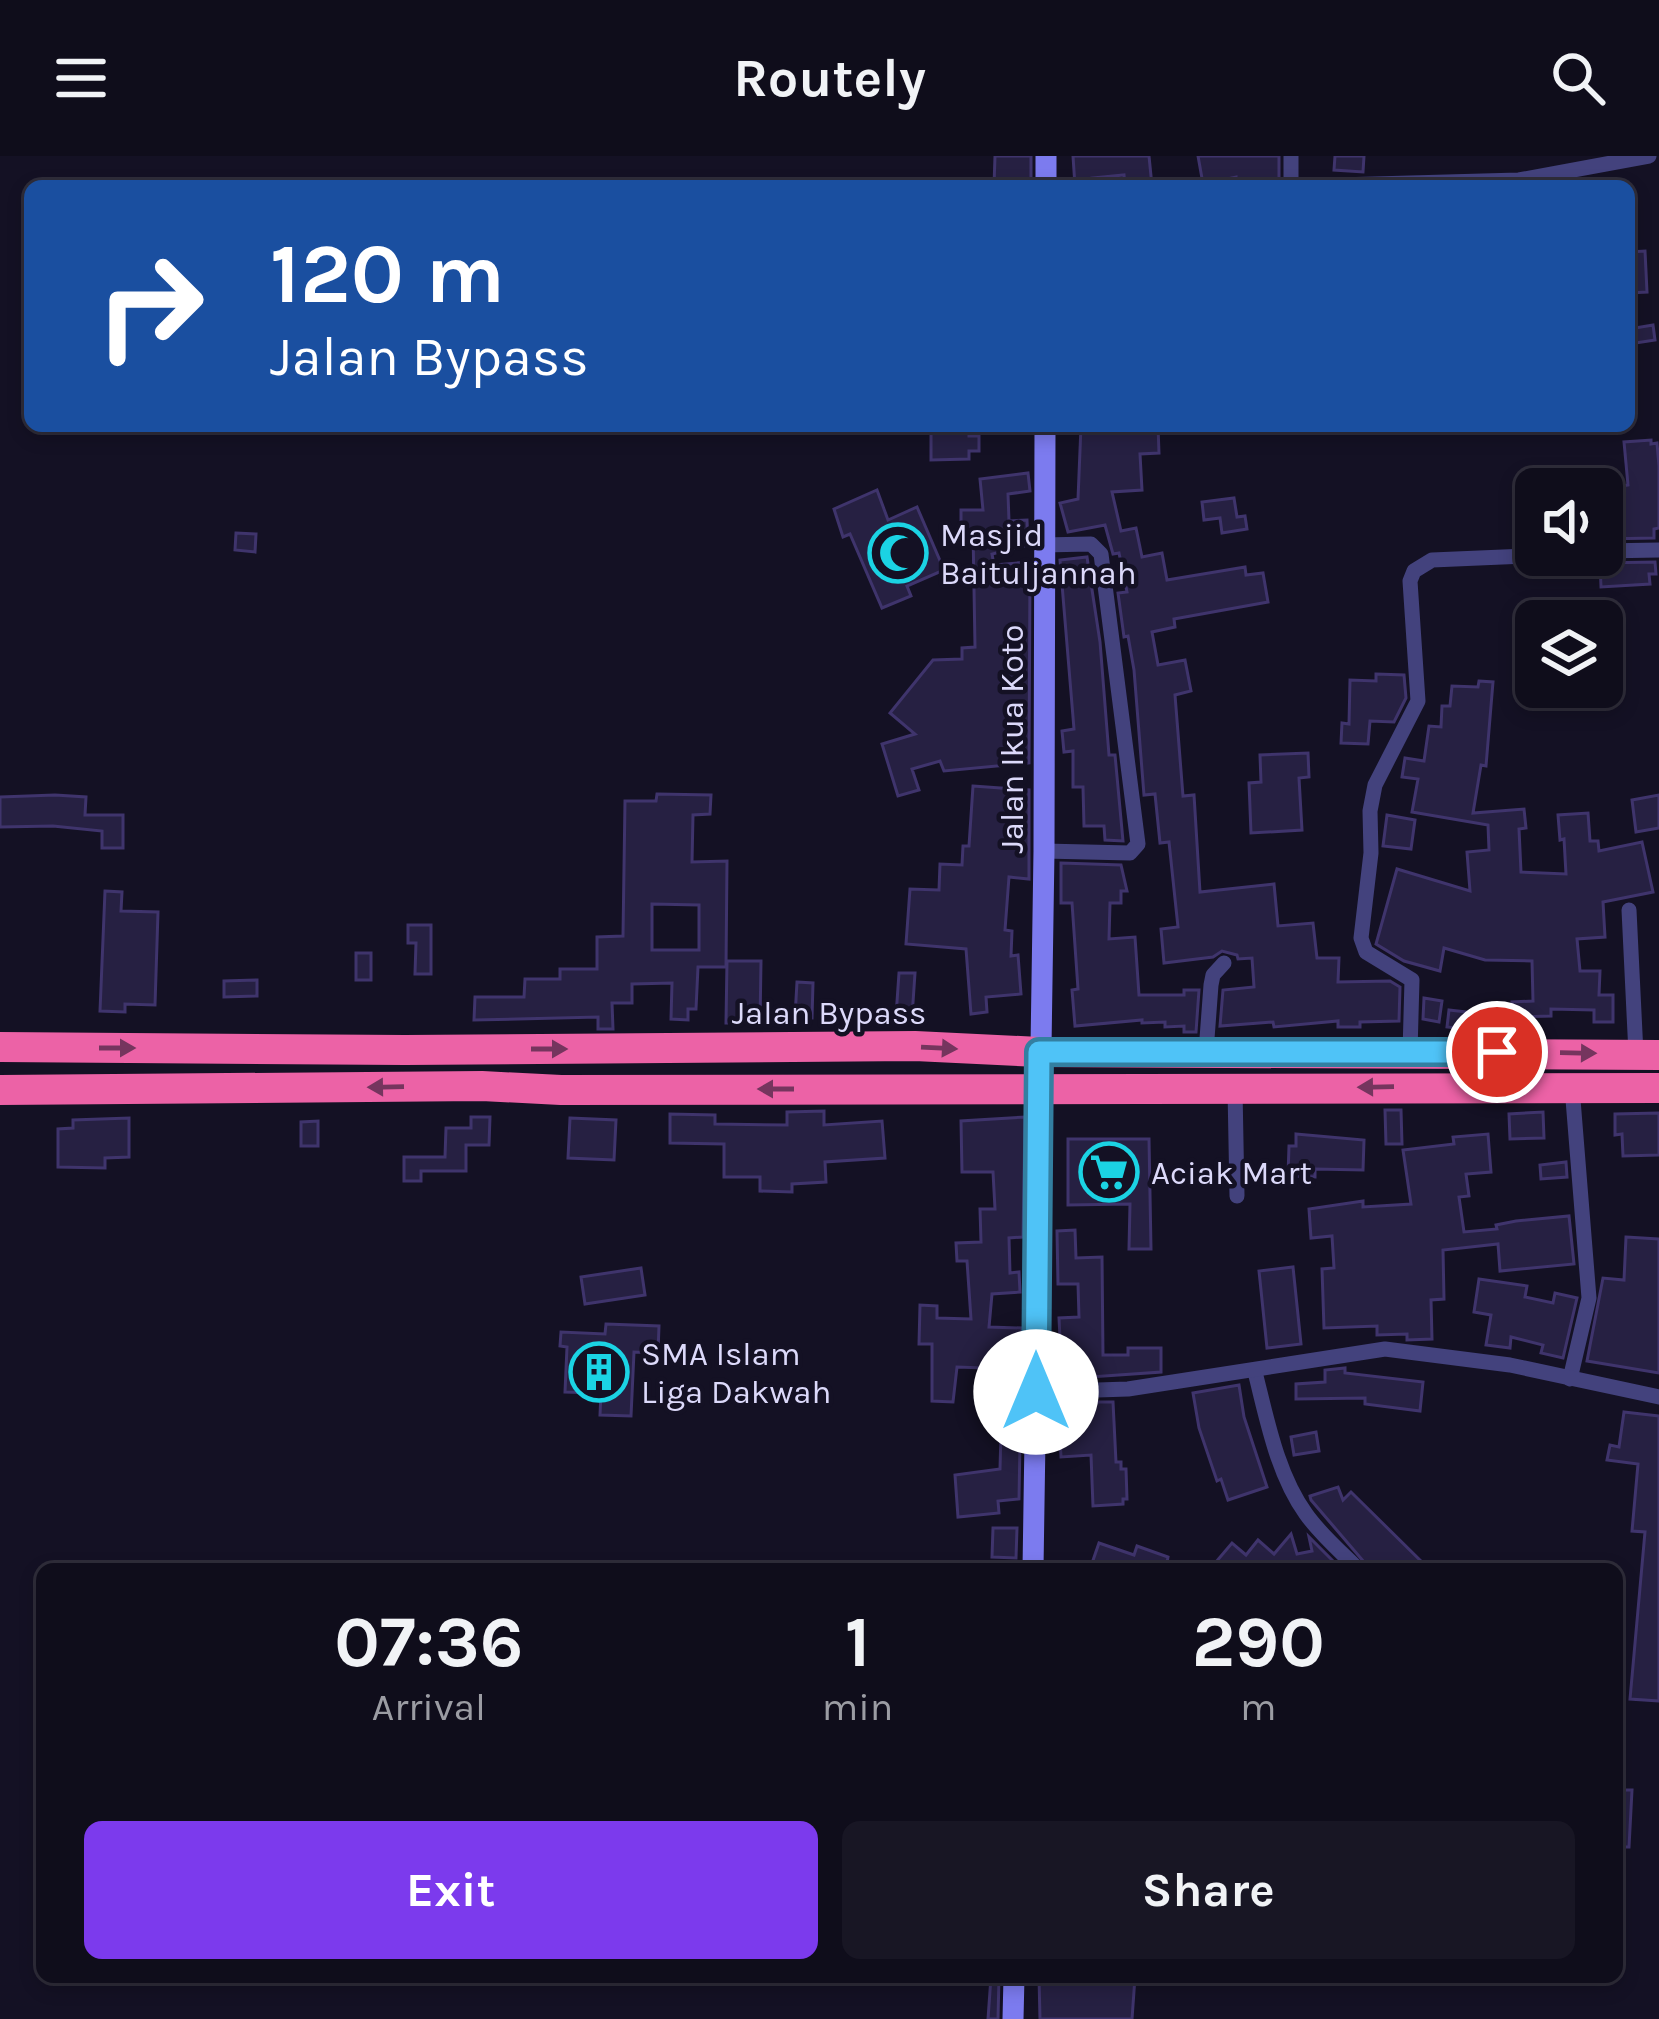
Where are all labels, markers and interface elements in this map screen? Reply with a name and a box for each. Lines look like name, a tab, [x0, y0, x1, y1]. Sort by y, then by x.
icon: menu	[48, 45, 114, 111]
icon: search	[1545, 45, 1611, 111]
text: Routely	[733, 46, 926, 110]
text: 120 m	[270, 225, 505, 323]
icon: right	[72, 228, 228, 384]
text: Jalan Bypass	[270, 325, 589, 389]
map controls	[1515, 468, 1623, 708]
button: sound	[1515, 468, 1623, 576]
place label: Masjid Baituljannah	[940, 516, 1137, 592]
mosque icon: Masjid Baituljannah	[867, 522, 929, 584]
button: layers	[1515, 600, 1623, 708]
street label: Jalan Ikua Koto	[993, 625, 1031, 854]
street label: Jalan Bypass	[732, 994, 926, 1032]
pin	[1446, 1001, 1548, 1103]
icon: arrive	[1464, 1019, 1530, 1085]
one-way arrow	[99, 1038, 137, 1058]
one-way arrow	[921, 1038, 959, 1057]
one-way arrow	[531, 1039, 569, 1059]
one-way arrow	[1560, 1043, 1598, 1062]
one-way arrow	[1356, 1077, 1394, 1096]
one-way arrow	[366, 1078, 404, 1097]
one-way arrow	[756, 1079, 794, 1099]
supermarket icon: Aciak Mart	[1078, 1141, 1140, 1203]
place label: Aciak Mart	[1151, 1154, 1312, 1192]
position arrow	[973, 1329, 1099, 1455]
place label: SMA Islam Liga Dakwah	[641, 1335, 831, 1411]
building icon: SMA Islam Liga Dakwah	[568, 1341, 630, 1403]
text: 07:36	[334, 1600, 524, 1684]
text: 1	[845, 1600, 870, 1684]
text: 290	[1192, 1600, 1325, 1684]
text: Arrival	[372, 1684, 486, 1730]
text: min	[822, 1684, 893, 1730]
text: m	[1240, 1684, 1276, 1730]
button: Exit	[84, 1821, 818, 1959]
button: Share	[842, 1821, 1575, 1959]

